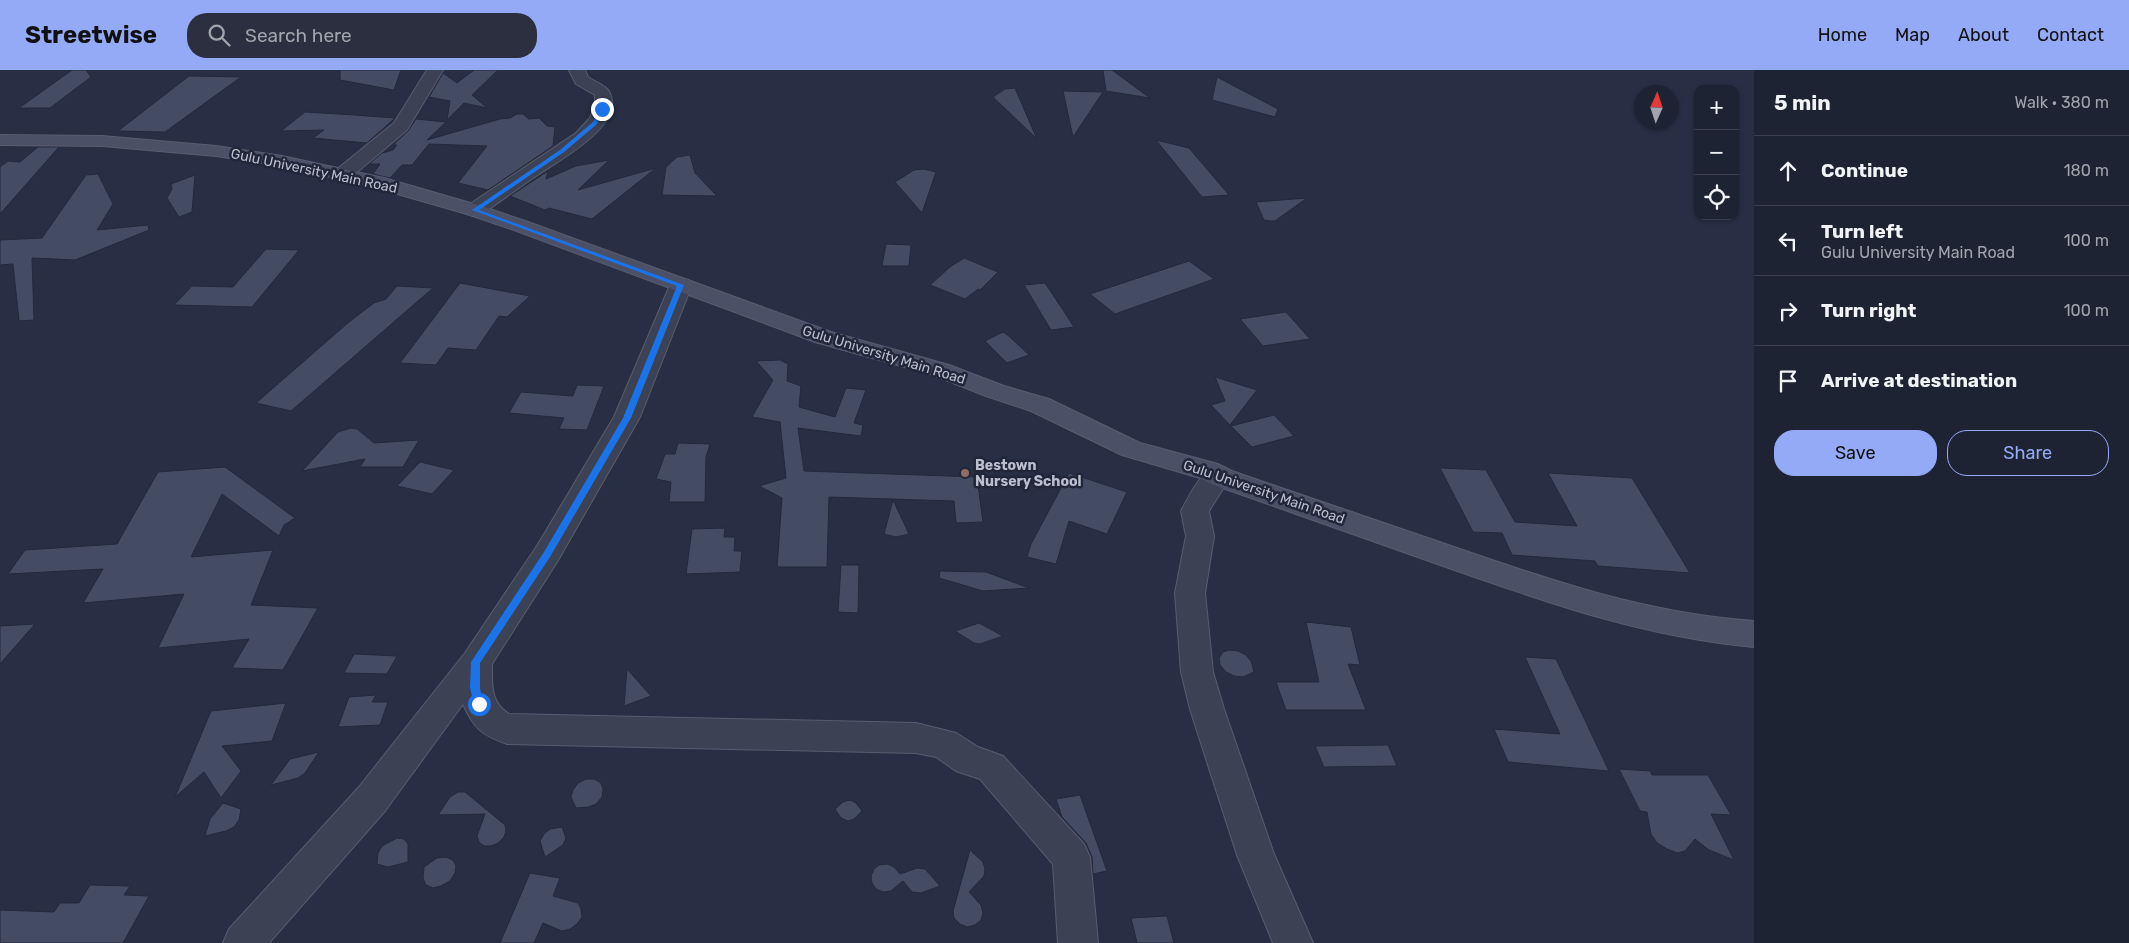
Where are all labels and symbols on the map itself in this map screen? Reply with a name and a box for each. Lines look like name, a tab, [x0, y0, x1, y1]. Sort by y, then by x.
north arrow	[1634, 85, 1679, 130]
route end	[591, 98, 614, 121]
street label: Gulu University Main Road	[229, 145, 399, 197]
street label: Gulu University Main Road	[800, 322, 968, 388]
street label: Gulu University Main Road	[1181, 456, 1347, 528]
place label: Bestown Nursery School	[975, 457, 1082, 490]
marker: Bestown Nursery School	[959, 467, 971, 479]
route start	[468, 693, 491, 716]

